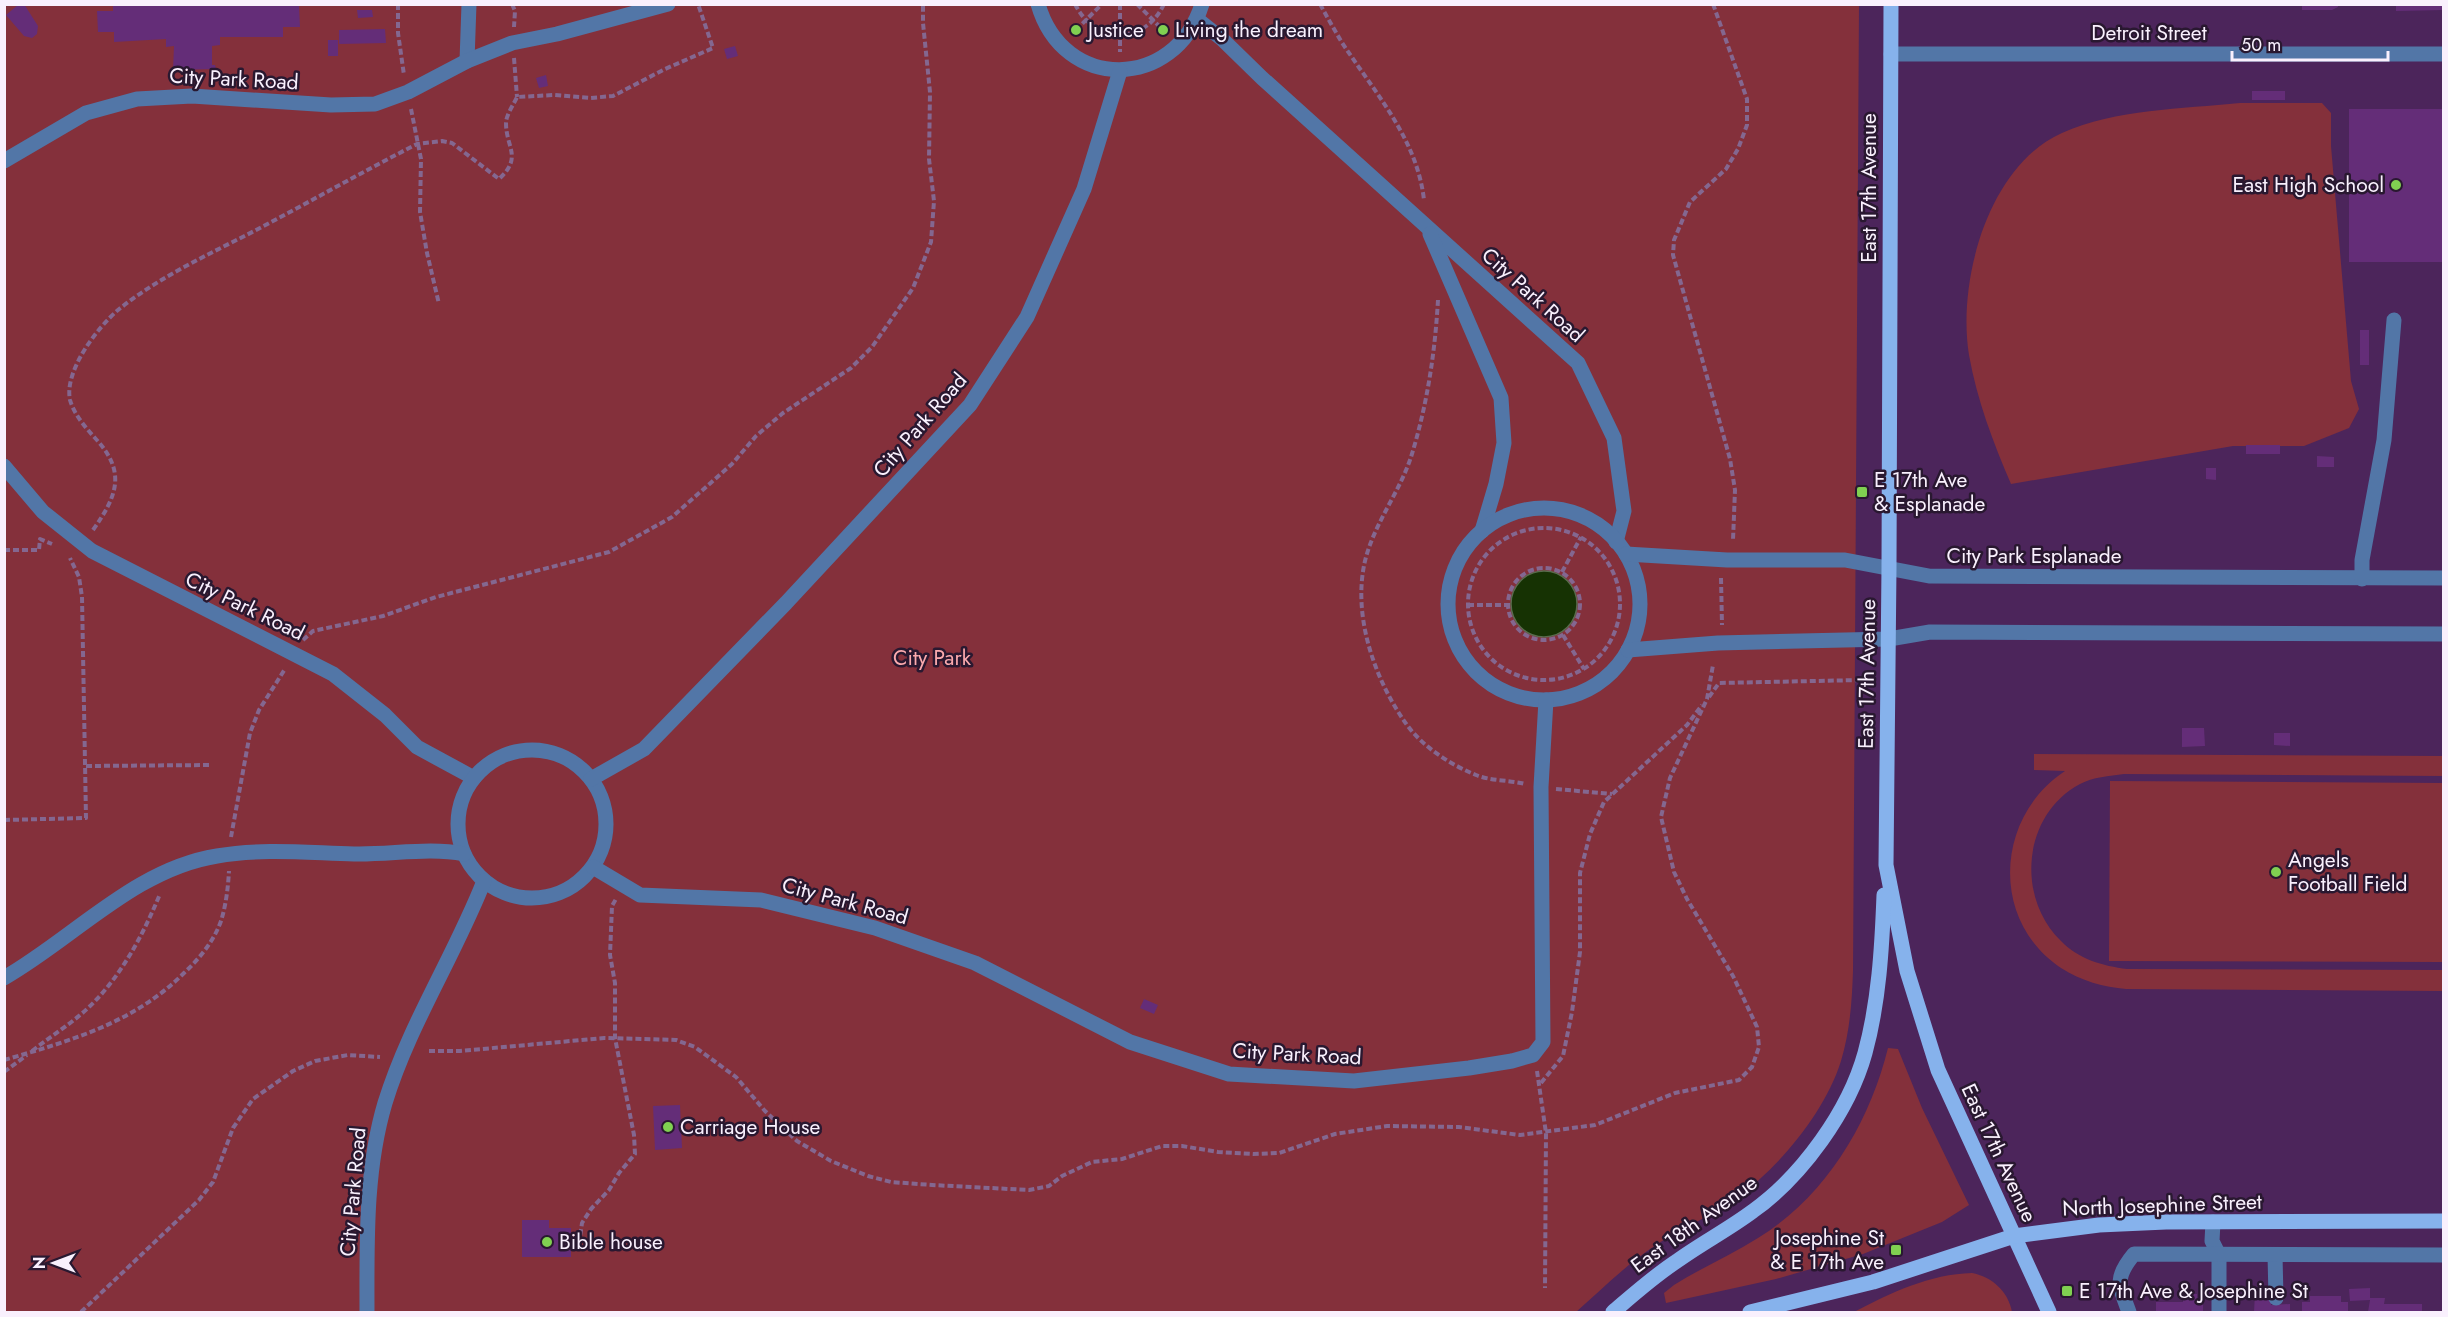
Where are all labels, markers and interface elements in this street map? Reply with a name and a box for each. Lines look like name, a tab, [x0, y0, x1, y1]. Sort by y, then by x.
place label: Justice	[1085, 15, 1144, 45]
place label: Living the dream	[1175, 15, 1323, 45]
street label: Detroit Street	[2091, 18, 2207, 48]
marker: Justice	[1069, 23, 1083, 37]
marker: Living the dream	[1156, 23, 1170, 37]
scale bar	[2232, 24, 2388, 62]
text: 50 m	[2241, 32, 2281, 58]
street label: City Park Road	[169, 61, 299, 97]
street label: East 17th Avenue	[1854, 113, 1884, 263]
place label: East High School	[2232, 170, 2384, 200]
marker: East High School	[2389, 178, 2403, 192]
street label: City Park Road	[1475, 241, 1591, 349]
street label: City Park Road	[866, 366, 974, 484]
place label: E 17th Ave & Esplanade	[1874, 465, 1985, 519]
marker: E 17th Ave & Esplanade	[1855, 485, 1869, 499]
street label: City Park Esplanade	[1947, 541, 2122, 571]
street label: City Park Road	[180, 564, 310, 648]
street label: East 17th Avenue	[1851, 599, 1883, 749]
park label: City Park	[893, 643, 972, 673]
place label: Angels Football Field	[2288, 845, 2407, 899]
marker: Angels Football Field	[2269, 865, 2283, 879]
street label: City Park Road	[779, 870, 911, 932]
street label: City Park Road	[1232, 1036, 1362, 1072]
street label: East 17th Avenue	[1954, 1079, 2044, 1227]
place label: Carriage House	[680, 1112, 821, 1142]
marker: Carriage House	[661, 1120, 675, 1134]
street label: City Park Road	[332, 1126, 374, 1258]
street label: East 18th Avenue	[1624, 1168, 1764, 1280]
street label: North Josephine Street	[2062, 1187, 2262, 1223]
place label: Josephine St & E 17th Ave	[1770, 1223, 1884, 1277]
place label: Bible house	[559, 1227, 663, 1257]
north arrow	[24, 1233, 84, 1293]
marker: Bible house	[540, 1235, 554, 1249]
marker: Josephine St & E 17th Ave	[1889, 1243, 1903, 1257]
text: N	[28, 1257, 51, 1269]
place label: E 17th Ave & Josephine St	[2079, 1276, 2308, 1306]
marker: E 17th Ave & Josephine St	[2060, 1284, 2074, 1298]

